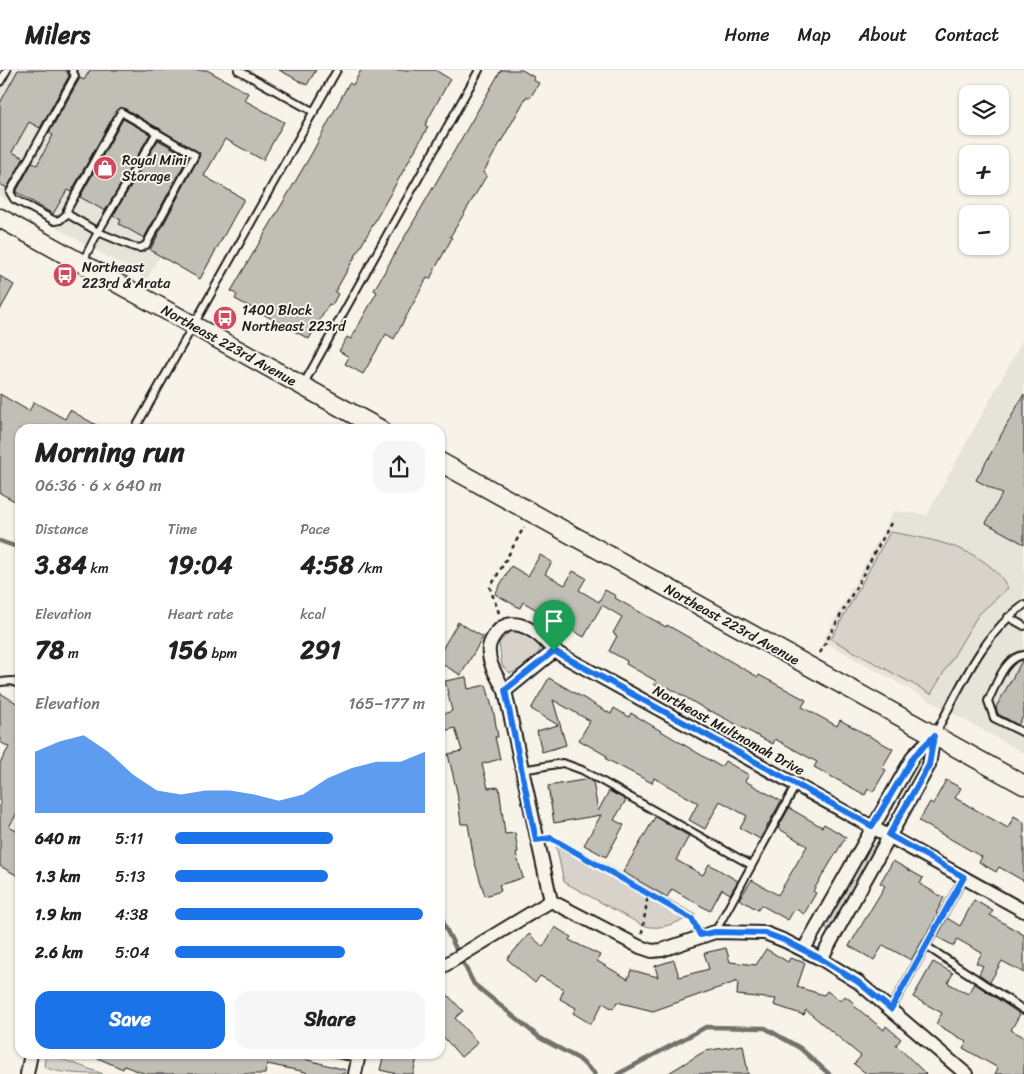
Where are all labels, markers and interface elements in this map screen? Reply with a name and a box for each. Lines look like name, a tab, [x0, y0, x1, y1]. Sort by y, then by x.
text: Milers	[25, 14, 90, 56]
text: Home	[725, 19, 770, 51]
text: Map	[798, 19, 831, 51]
text: About	[859, 19, 907, 51]
text: Contact	[935, 19, 999, 51]
map controls	[959, 85, 1009, 255]
button: layers	[959, 85, 1009, 135]
button: +	[959, 145, 1009, 195]
place label: Royal Mini Storage	[122, 148, 188, 189]
shop icon: Royal Mini Storage	[92, 155, 118, 181]
button: −	[959, 205, 1009, 255]
place label: Northeast 223rd & Arata	[82, 255, 171, 296]
bus stop icon: Northeast 223rd & Arata	[52, 262, 78, 288]
street label: Northeast 223rd Avenue	[156, 298, 301, 393]
place label: 1400 Block Northeast 223rd	[242, 298, 347, 339]
bus stop icon: 1400 Block Northeast 223rd	[212, 305, 238, 331]
text: Morning run	[35, 427, 185, 476]
button: share	[373, 441, 425, 493]
text: 06:36 · 6 × 640 m	[35, 471, 161, 500]
text: Distance	[35, 517, 88, 542]
text: Time	[168, 517, 197, 542]
text: Pace	[300, 517, 330, 542]
text: 3.84	[35, 542, 87, 587]
text: 19:04	[168, 542, 233, 587]
text: 4:58	[300, 542, 354, 587]
text: km	[87, 556, 109, 581]
text: /km	[354, 556, 383, 581]
street label: Northeast 223rd Avenue	[659, 577, 804, 672]
pin	[533, 600, 575, 651]
text: Elevation	[35, 602, 92, 627]
text: Heart rate	[168, 602, 233, 627]
text: kcal	[300, 602, 326, 627]
icon: arrive	[540, 607, 568, 635]
text: 78	[35, 627, 64, 672]
text: 156	[168, 627, 208, 672]
text: 291	[300, 627, 341, 672]
text: m	[64, 641, 79, 666]
text: bpm	[208, 641, 237, 666]
street label: Northeast Multnomah Drive	[648, 678, 809, 783]
text: Elevation	[35, 689, 100, 718]
text: 165–177 m	[349, 689, 425, 718]
text: 640 m	[35, 824, 81, 853]
text: 5:11	[115, 824, 143, 853]
text: 1.3 km	[35, 862, 80, 891]
text: 5:13	[115, 862, 145, 891]
text: 1.9 km	[35, 900, 81, 929]
text: 4:38	[115, 900, 148, 929]
text: 2.6 km	[35, 938, 83, 967]
text: 5:04	[115, 938, 150, 967]
button: Save	[35, 991, 225, 1049]
button: Share	[235, 991, 425, 1049]

